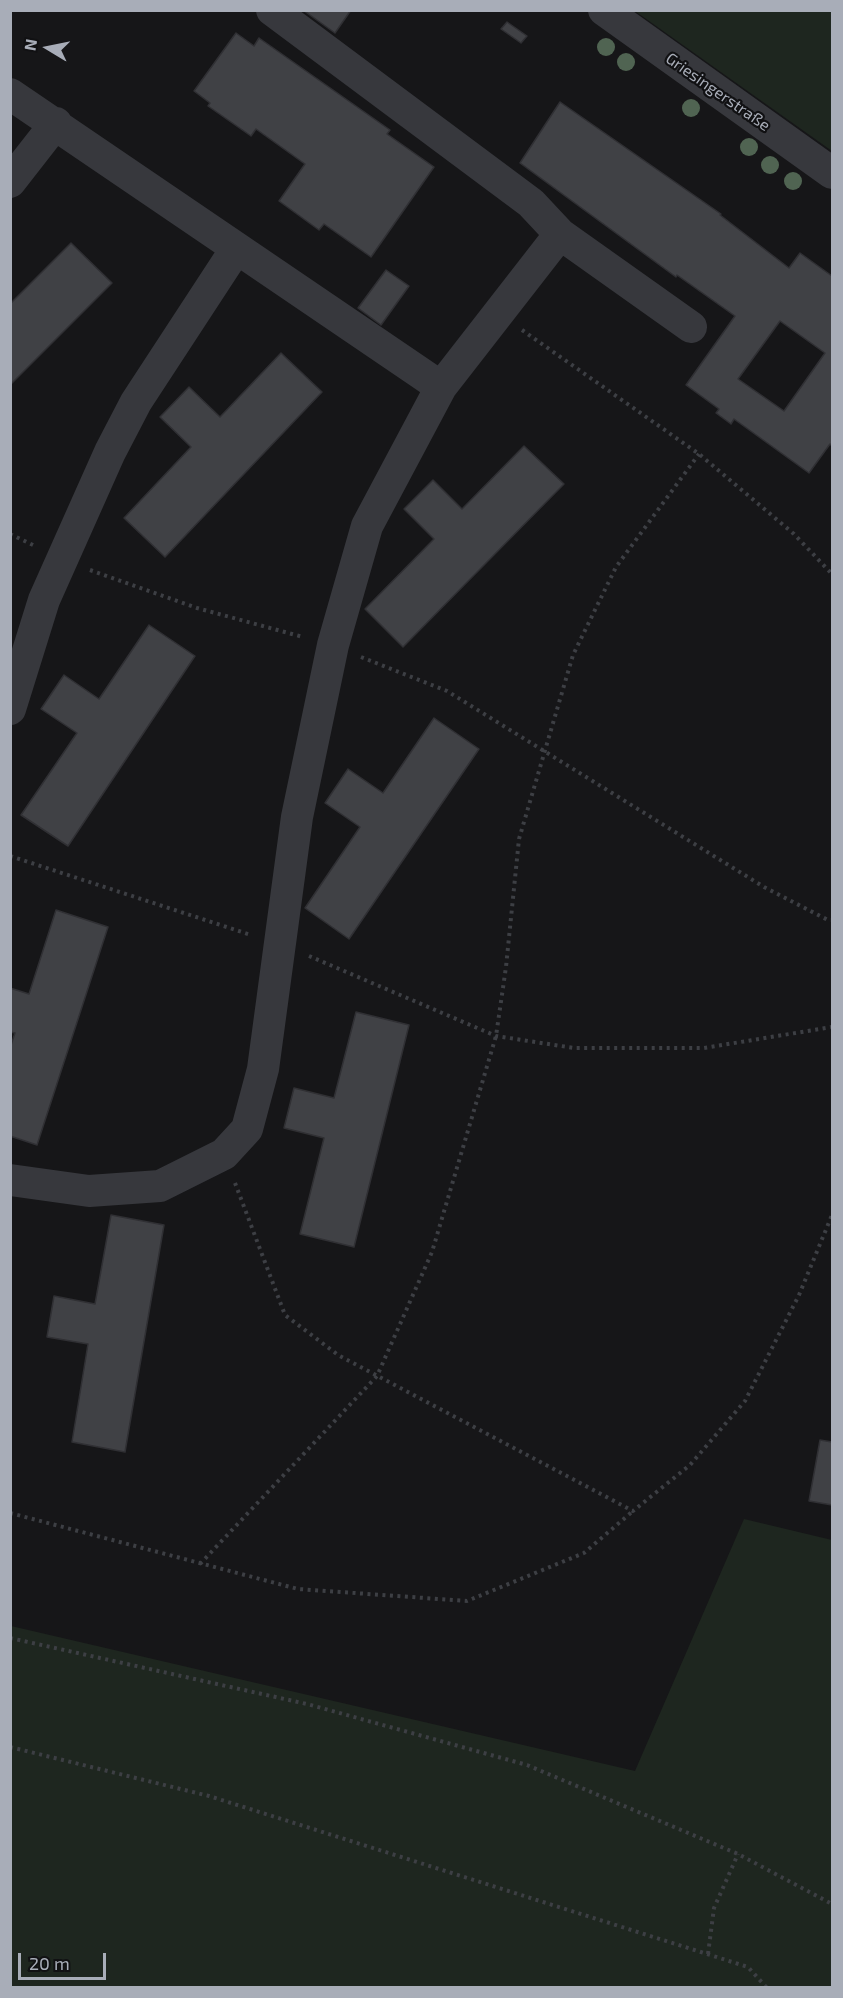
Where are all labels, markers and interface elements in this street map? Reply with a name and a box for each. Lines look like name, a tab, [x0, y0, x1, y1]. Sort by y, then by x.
north arrow	[18, 18, 78, 78]
text: N	[19, 37, 40, 52]
street label: Griesingerstraße	[662, 49, 774, 135]
scale bar	[21, 1941, 110, 1979]
text: 20 m	[29, 1952, 70, 1974]

